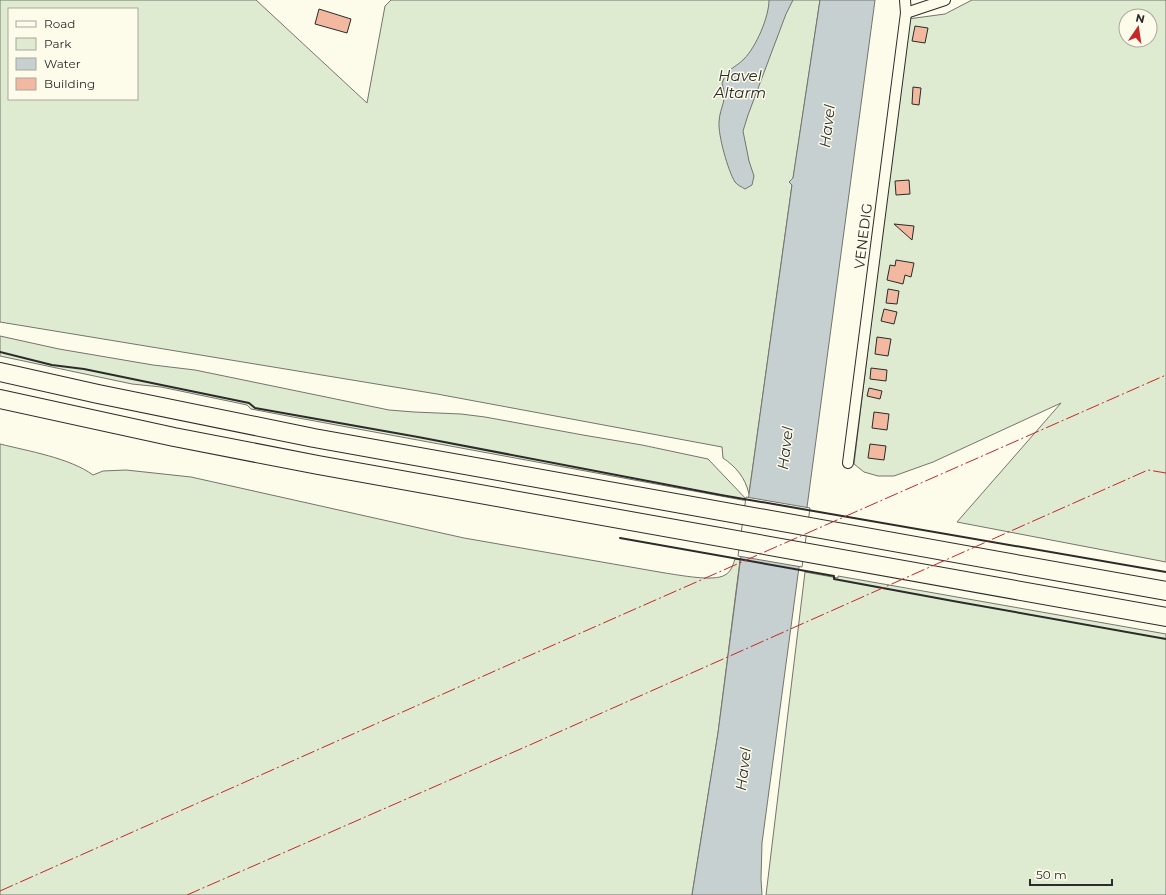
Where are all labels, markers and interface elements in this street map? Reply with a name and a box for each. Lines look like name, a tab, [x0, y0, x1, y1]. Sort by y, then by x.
legend	[8, 8, 138, 100]
north arrow	[1118, 8, 1158, 48]
text: N	[1134, 10, 1146, 26]
text: Road	[44, 16, 75, 31]
text: Park	[44, 36, 72, 51]
text: Water	[44, 56, 81, 71]
water label: Havel Altarm	[713, 66, 766, 102]
text: Building	[44, 76, 95, 91]
water label: Havel	[815, 103, 839, 149]
street label: VENEDIG	[850, 202, 876, 270]
water label: Havel	[773, 425, 797, 471]
water label: Havel	[731, 746, 755, 792]
scale bar	[1030, 861, 1112, 887]
text: 50 m	[1036, 867, 1067, 882]

